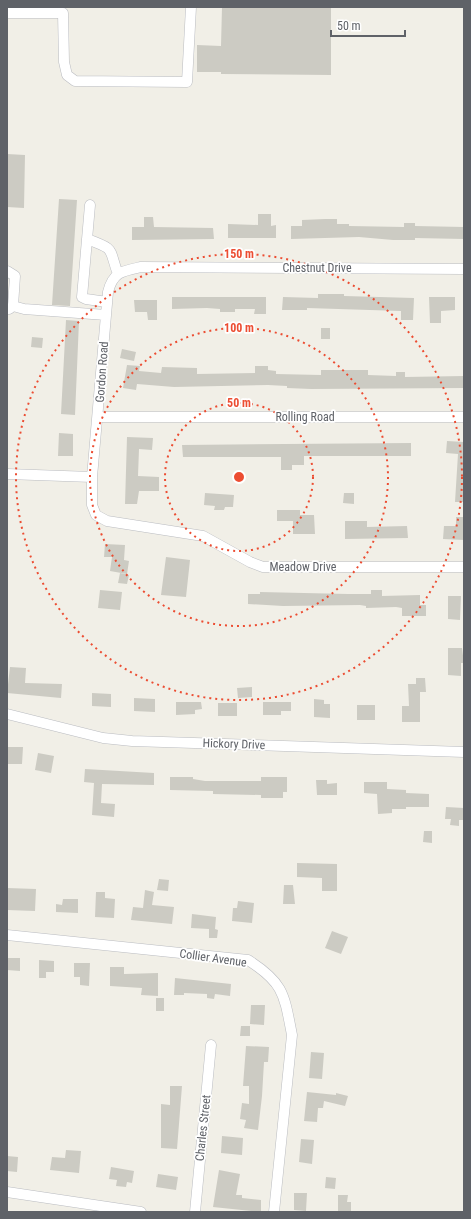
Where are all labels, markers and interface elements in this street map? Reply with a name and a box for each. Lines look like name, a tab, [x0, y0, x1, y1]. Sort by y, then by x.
scale bar	[331, 12, 405, 38]
text: 50 m	[337, 19, 361, 33]
text: 150 m	[224, 247, 254, 261]
street label: Chestnut Drive	[282, 261, 352, 275]
text: 100 m	[224, 321, 254, 335]
street label: Gordon Road	[93, 341, 111, 403]
text: 50 m	[227, 396, 251, 410]
street label: Rolling Road	[275, 410, 335, 424]
centre of rings	[232, 470, 246, 484]
street label: Meadow Drive	[270, 560, 337, 574]
street label: Hickory Drive	[202, 736, 266, 752]
street label: Collier Avenue	[179, 946, 248, 970]
street label: Charles Street	[193, 1094, 213, 1162]

